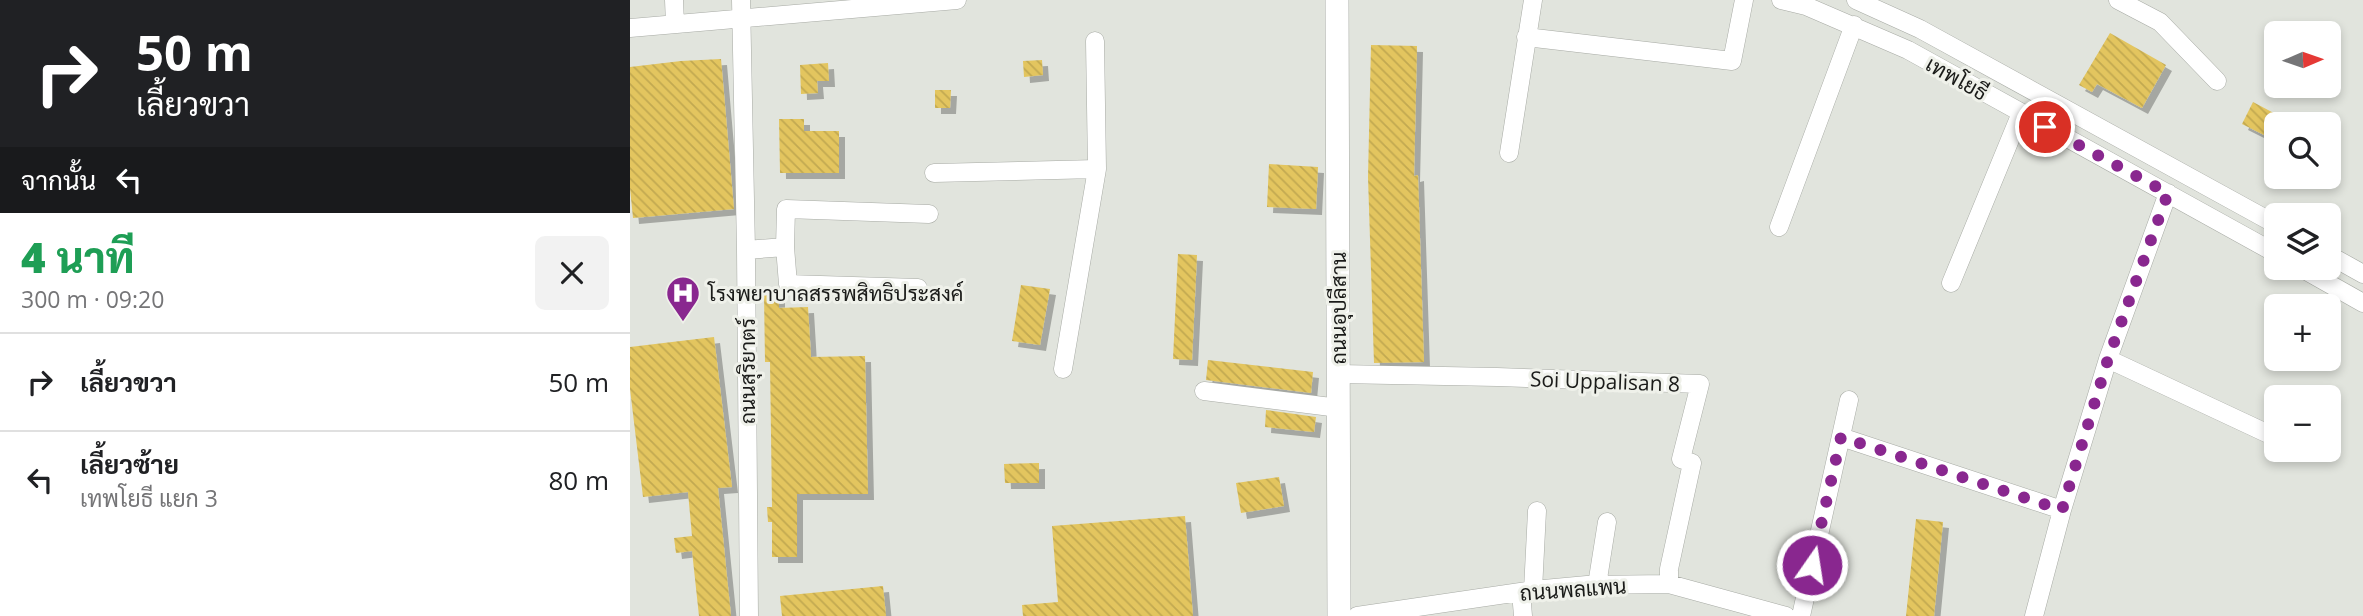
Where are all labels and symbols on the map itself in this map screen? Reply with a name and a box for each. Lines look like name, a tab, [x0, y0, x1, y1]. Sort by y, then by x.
north arrow	[2264, 21, 2342, 98]
street label: เทพโยธี	[1921, 50, 1993, 106]
pin	[2015, 97, 2075, 157]
street label: ถนนอุปลีสาน	[1324, 252, 1353, 364]
hospital icon: โรงพยาบาลสรรพสิทธิประสงค์	[664, 274, 702, 323]
place label: โรงพยาบาลสรรพสิทธิประสงค์	[707, 279, 963, 307]
street label: ถนนสุริยาตร์	[733, 318, 762, 424]
street label: Soi Uppalisan 8	[1529, 364, 1681, 398]
position arrow	[1775, 528, 1849, 602]
street label: ถนนพลแพน	[1519, 571, 1627, 607]

